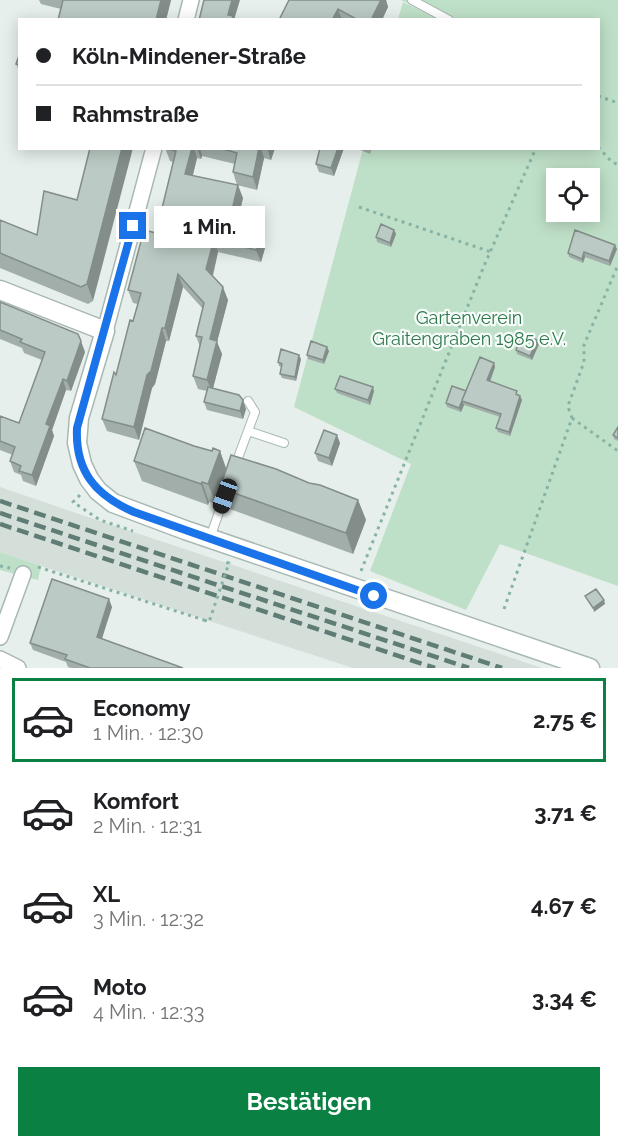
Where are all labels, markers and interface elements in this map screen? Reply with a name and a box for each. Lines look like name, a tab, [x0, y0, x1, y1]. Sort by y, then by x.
text: Köln-Mindener-Straße	[72, 43, 306, 69]
text: Rahmstraße	[72, 101, 199, 127]
map controls	[546, 168, 600, 222]
button: locate	[546, 168, 600, 222]
callout: 1 Min.	[154, 205, 265, 247]
route end	[119, 212, 146, 239]
text: 1 Min.	[183, 215, 236, 239]
park label: Gartenverein Graitengraben 1985 e.V.	[372, 307, 566, 349]
car	[210, 476, 240, 516]
route start	[360, 582, 387, 609]
icon: car	[21, 693, 75, 747]
text: Economy	[93, 695, 191, 721]
text: 2.75 €	[533, 707, 597, 733]
text: 1 Min. · 12:30	[93, 721, 204, 745]
icon: car	[21, 786, 75, 840]
text: Komfort	[93, 788, 179, 814]
text: 3.71 €	[534, 800, 597, 826]
text: 2 Min. · 12:31	[93, 814, 202, 838]
icon: car	[21, 879, 75, 933]
text: XL	[93, 881, 120, 907]
text: 4.67 €	[531, 893, 597, 919]
text: 3 Min. · 12:32	[93, 907, 204, 931]
icon: car	[21, 972, 75, 1026]
text: Moto	[93, 974, 147, 1000]
text: 3.34 €	[532, 986, 597, 1012]
text: 4 Min. · 12:33	[93, 1000, 204, 1024]
button: Bestätigen	[18, 1067, 600, 1136]

